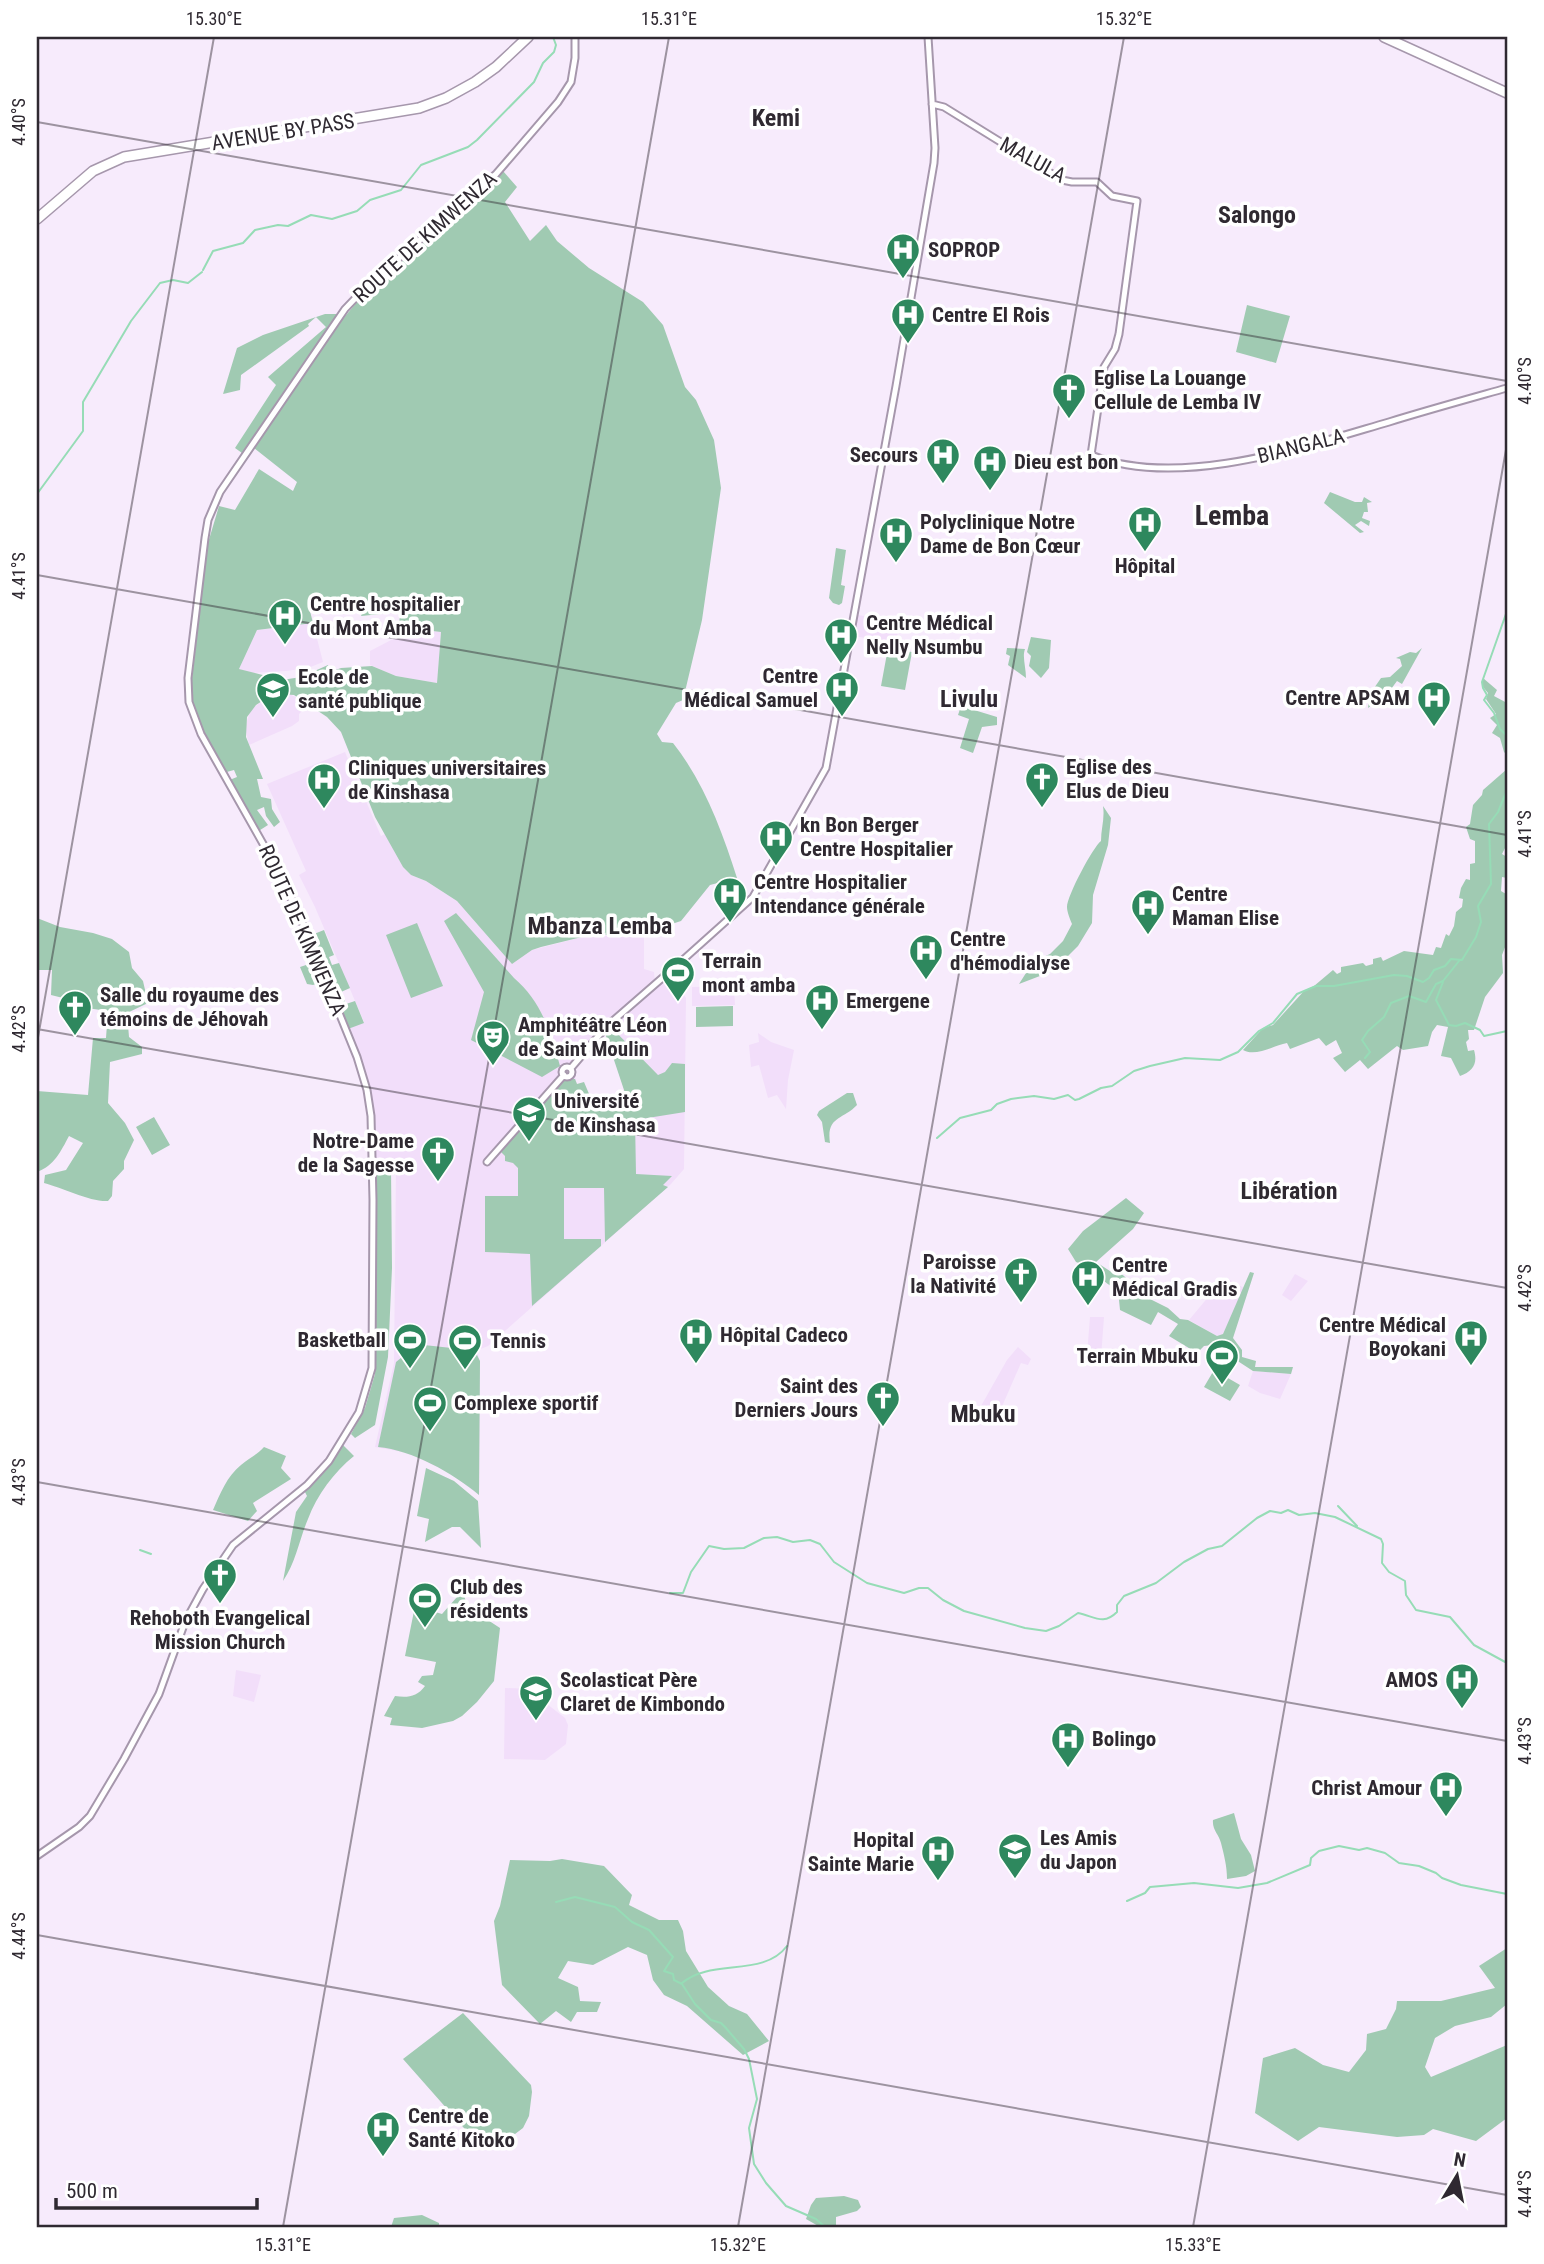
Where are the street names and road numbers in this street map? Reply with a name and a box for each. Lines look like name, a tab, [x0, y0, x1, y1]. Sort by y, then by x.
street label: AVENUE BY PASS	[210, 109, 356, 155]
street label: MALULA	[996, 132, 1070, 188]
street label: ROUTE DE KIMWENZA	[349, 166, 501, 308]
street label: BIANGALA	[1255, 424, 1347, 468]
street label: ROUTE DE KIMWENZA	[254, 841, 350, 1019]

